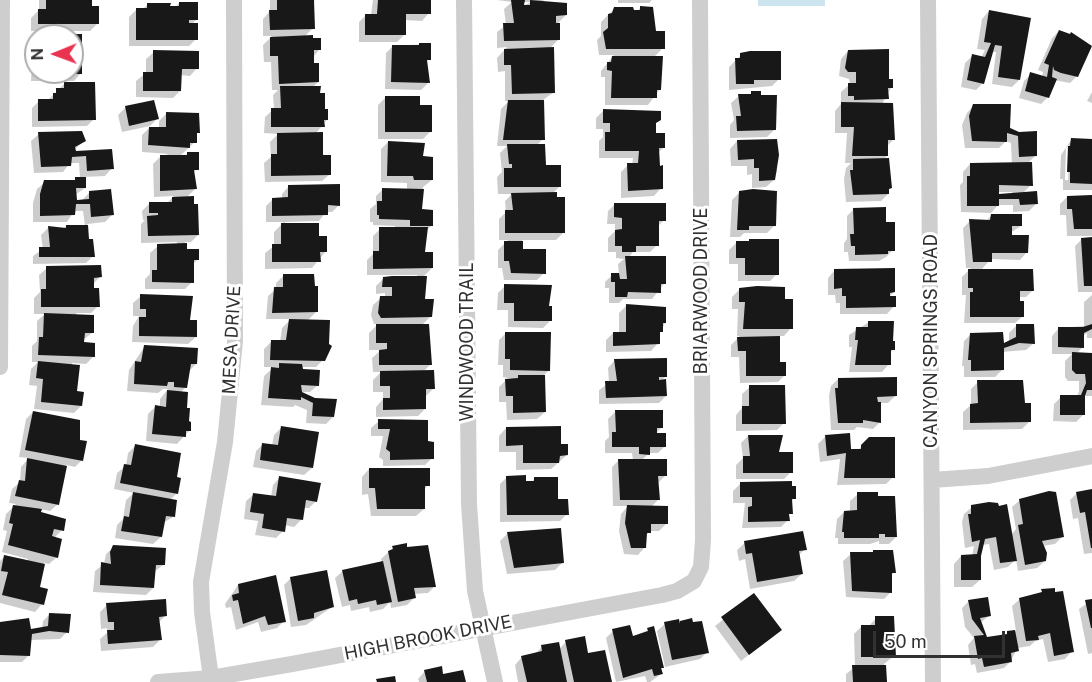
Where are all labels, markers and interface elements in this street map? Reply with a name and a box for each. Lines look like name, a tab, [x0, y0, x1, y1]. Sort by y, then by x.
north arrow	[24, 24, 84, 84]
text: N	[28, 48, 47, 61]
street label: BRIARWOOD DRIVE	[690, 207, 712, 375]
street label: CANYON SPRINGS ROAD	[920, 234, 942, 448]
street label: WINDWOOD TRAIL	[456, 262, 478, 422]
street label: MESA DRIVE	[218, 285, 246, 395]
street label: HIGH BROOK DRIVE	[342, 611, 514, 665]
scale bar	[876, 619, 1008, 657]
text: 50 m	[884, 631, 927, 652]

